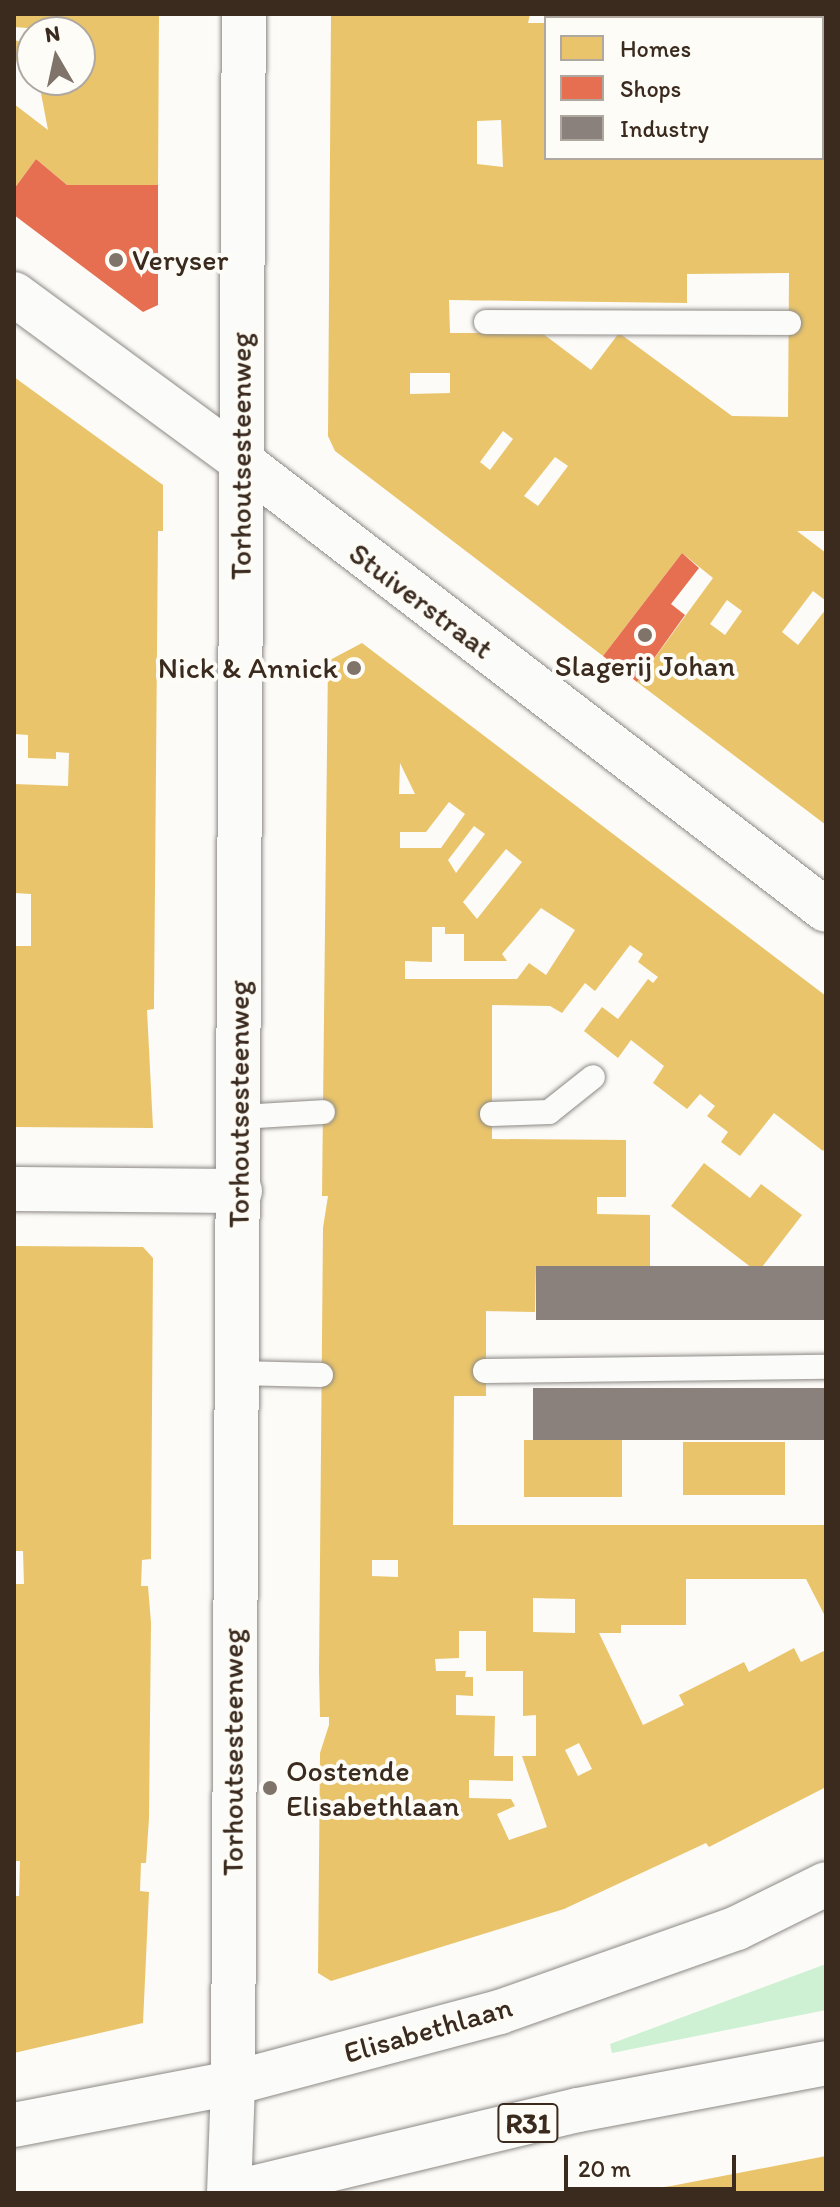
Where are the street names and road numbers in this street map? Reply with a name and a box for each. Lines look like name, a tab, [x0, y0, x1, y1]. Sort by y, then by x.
street label: Torhoutsesteenweg	[223, 332, 259, 580]
street label: Stuiverstraat	[342, 535, 500, 667]
street label: Torhoutsesteenweg	[221, 980, 257, 1228]
street label: Torhoutsesteenweg	[215, 1628, 251, 1876]
street label: Elisabethlaan	[340, 1989, 516, 2071]
road number: R31	[496, 2099, 560, 2147]

